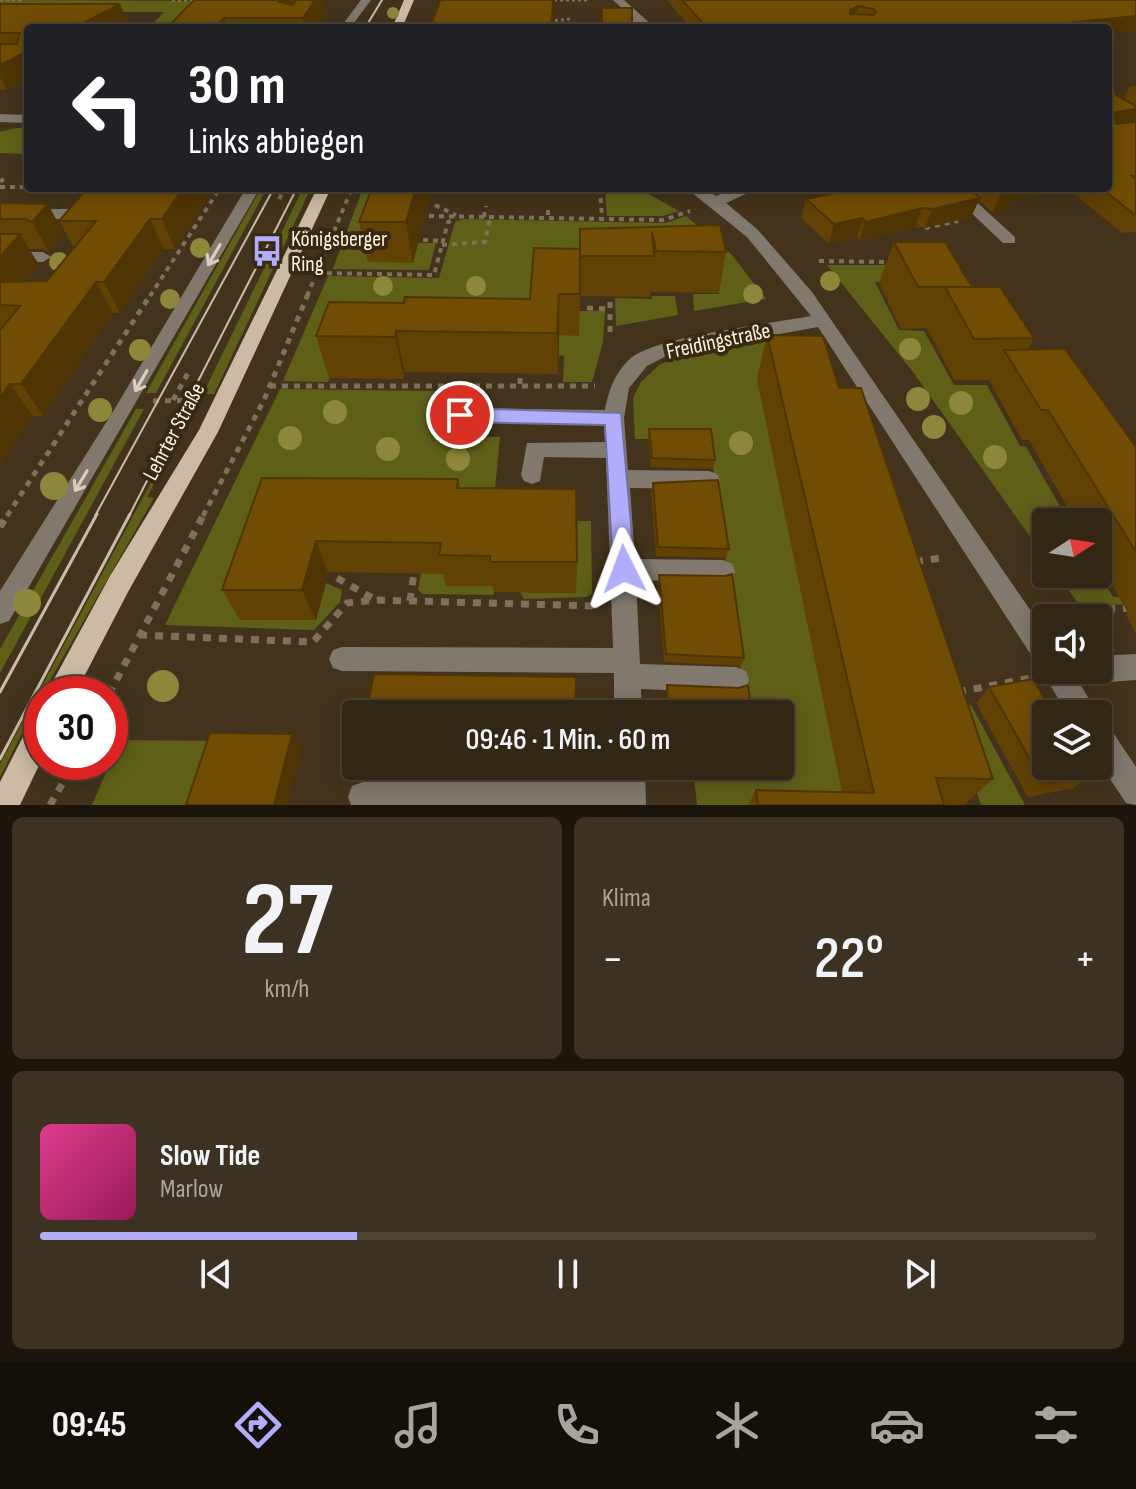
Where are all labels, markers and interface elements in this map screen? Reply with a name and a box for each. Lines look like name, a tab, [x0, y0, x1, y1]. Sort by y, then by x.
text: 30 m	[188, 53, 286, 120]
icon: left	[56, 56, 160, 160]
text: Links abbiegen	[188, 121, 364, 164]
place label: Königsberger Ring	[291, 226, 387, 278]
bus stop icon: Königsberger Ring	[250, 234, 284, 268]
one-way arrow	[206, 243, 221, 267]
street label: Freidingstraße	[664, 317, 773, 366]
one-way arrow	[132, 369, 148, 392]
street label: Lehrter Straße	[137, 378, 211, 485]
pin	[426, 381, 494, 449]
icon: arrive	[438, 393, 482, 437]
one-way arrow	[72, 469, 88, 492]
north arrow	[1032, 508, 1112, 588]
map controls	[1032, 508, 1112, 780]
position arrow	[582, 527, 666, 611]
button: sound	[1032, 604, 1112, 684]
speed limit sign: 30	[24, 676, 128, 780]
button: layers	[1032, 700, 1112, 780]
text: 09:46 · 1 Min. · 60 m	[466, 722, 670, 758]
text: 27	[242, 859, 332, 984]
text: Klima	[602, 883, 651, 914]
text: 22°	[814, 923, 884, 995]
text: −	[602, 933, 624, 986]
text: +	[1074, 933, 1096, 986]
text: km/h	[265, 974, 309, 1005]
text: Slow Tide	[160, 1138, 260, 1174]
text: Marlow	[160, 1174, 223, 1205]
icon: previous	[194, 1252, 238, 1296]
icon: pause	[546, 1252, 590, 1296]
icon: next	[898, 1252, 942, 1296]
icon: directions	[230, 1397, 286, 1453]
icon: music	[390, 1397, 446, 1453]
icon: phone	[549, 1397, 605, 1453]
icon: climate	[709, 1397, 765, 1453]
icon: car	[869, 1397, 925, 1453]
icon: filters	[1028, 1397, 1084, 1453]
text: 09:45	[52, 1404, 127, 1447]

